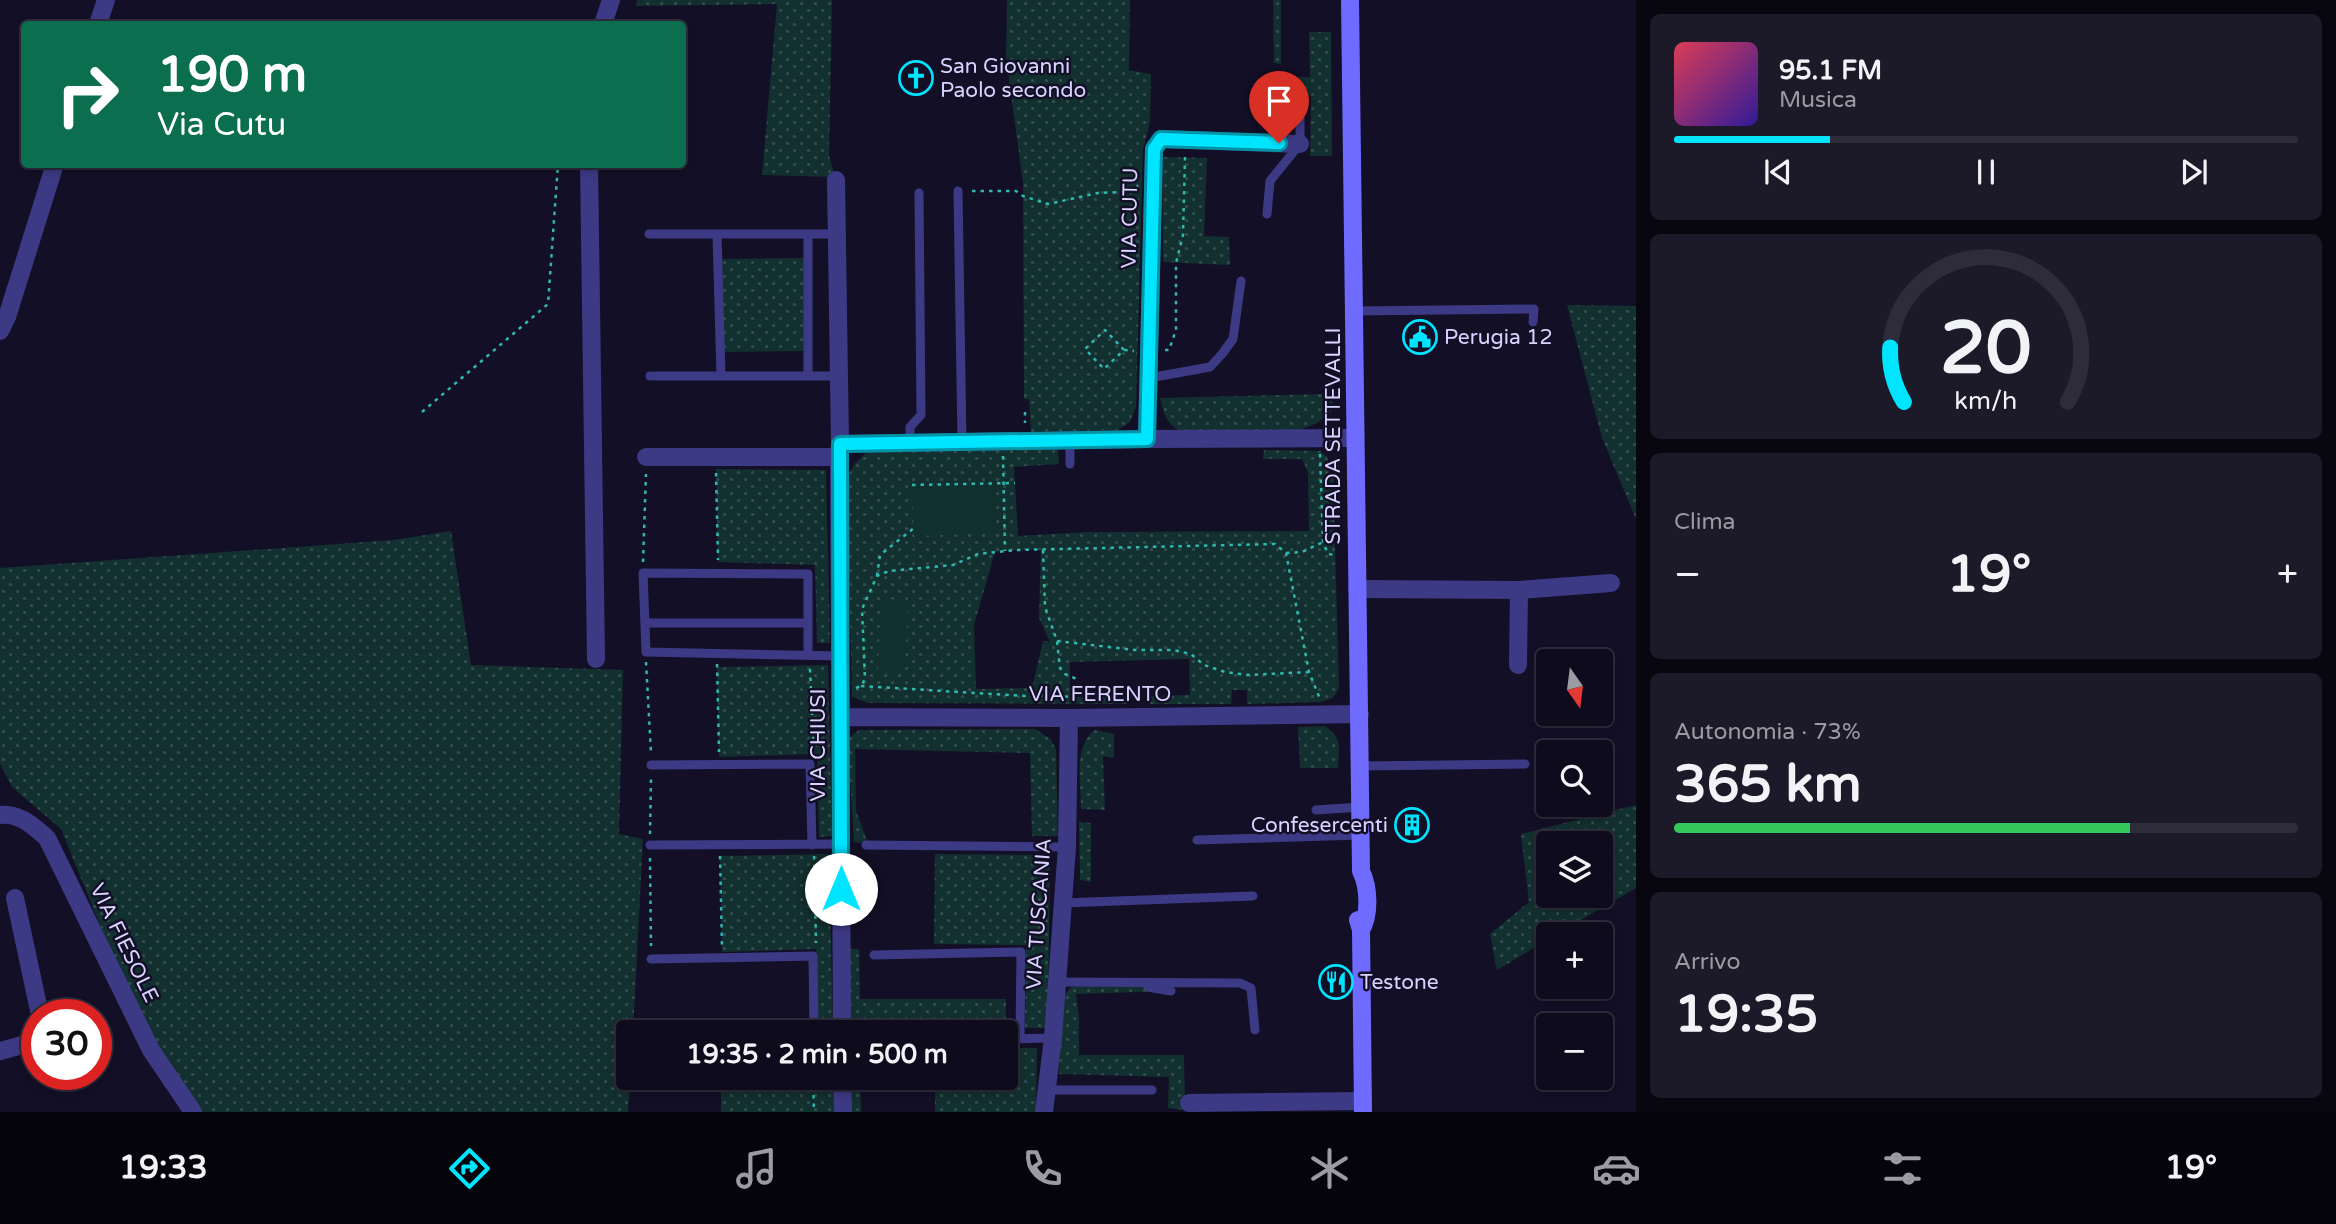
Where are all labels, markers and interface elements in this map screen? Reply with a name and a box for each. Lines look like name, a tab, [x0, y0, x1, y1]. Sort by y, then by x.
text: 190 m	[157, 46, 307, 105]
icon: right	[42, 49, 133, 140]
place label: San Giovanni Paolo secondo	[940, 54, 1086, 103]
text: 95.1 FM	[1779, 55, 1882, 86]
church icon: San Giovanni Paolo secondo	[897, 59, 935, 97]
pin	[1249, 71, 1309, 143]
icon: arrive	[1260, 82, 1298, 120]
text: Musica	[1779, 86, 1857, 114]
text: Via Cutu	[157, 106, 286, 144]
icon: previous	[1759, 153, 1797, 191]
icon: pause	[1967, 153, 2005, 191]
icon: next	[2175, 153, 2213, 191]
street label: VIA CUTU	[1117, 167, 1143, 269]
text: 20	[1940, 306, 2032, 394]
public building icon: Perugia 12	[1401, 318, 1439, 356]
place label: Perugia 12	[1444, 325, 1553, 350]
street label: STRADA SETTEVALLI	[1321, 328, 1346, 544]
text: km/h	[1955, 386, 2017, 416]
text: Clima	[1674, 508, 1735, 536]
text: 19°	[1946, 543, 2031, 606]
text: −	[1674, 552, 1701, 598]
text: +	[2277, 552, 2298, 598]
north arrow	[1536, 649, 1614, 726]
map controls	[1536, 649, 1613, 1090]
street label: VIA FERENTO	[1029, 682, 1171, 707]
street label: VIA CHIUSI	[806, 689, 831, 801]
text: Autonomia · 73%	[1674, 718, 1861, 746]
button: search	[1536, 740, 1613, 817]
text: 365 km	[1674, 753, 1862, 816]
building icon: Confesercenti	[1393, 806, 1431, 844]
place label: Confesercenti	[1251, 813, 1388, 838]
button: layers	[1536, 831, 1613, 908]
street label: VIA TUSCANIA	[1021, 837, 1057, 991]
position arrow	[804, 852, 878, 926]
street label: VIA FIESOLE	[84, 879, 164, 1007]
button: +	[1536, 922, 1613, 999]
text: Arrivo	[1674, 948, 1740, 976]
restaurant icon: Testone	[1317, 963, 1355, 1001]
place label: Testone	[1360, 970, 1439, 995]
text: 19:35	[1674, 983, 1818, 1046]
speed limit sign: 30	[21, 999, 112, 1090]
button: −	[1536, 1013, 1613, 1090]
text: 19:35 · 2 min · 500 m	[686, 1039, 948, 1070]
icon: directions	[445, 1144, 494, 1193]
icon: music	[732, 1144, 781, 1193]
icon: phone	[1018, 1144, 1067, 1193]
icon: climate	[1305, 1144, 1354, 1193]
icon: car	[1592, 1144, 1641, 1193]
icon: filters	[1878, 1144, 1927, 1193]
text: 19:33	[119, 1149, 208, 1187]
text: 19°	[2165, 1149, 2217, 1187]

